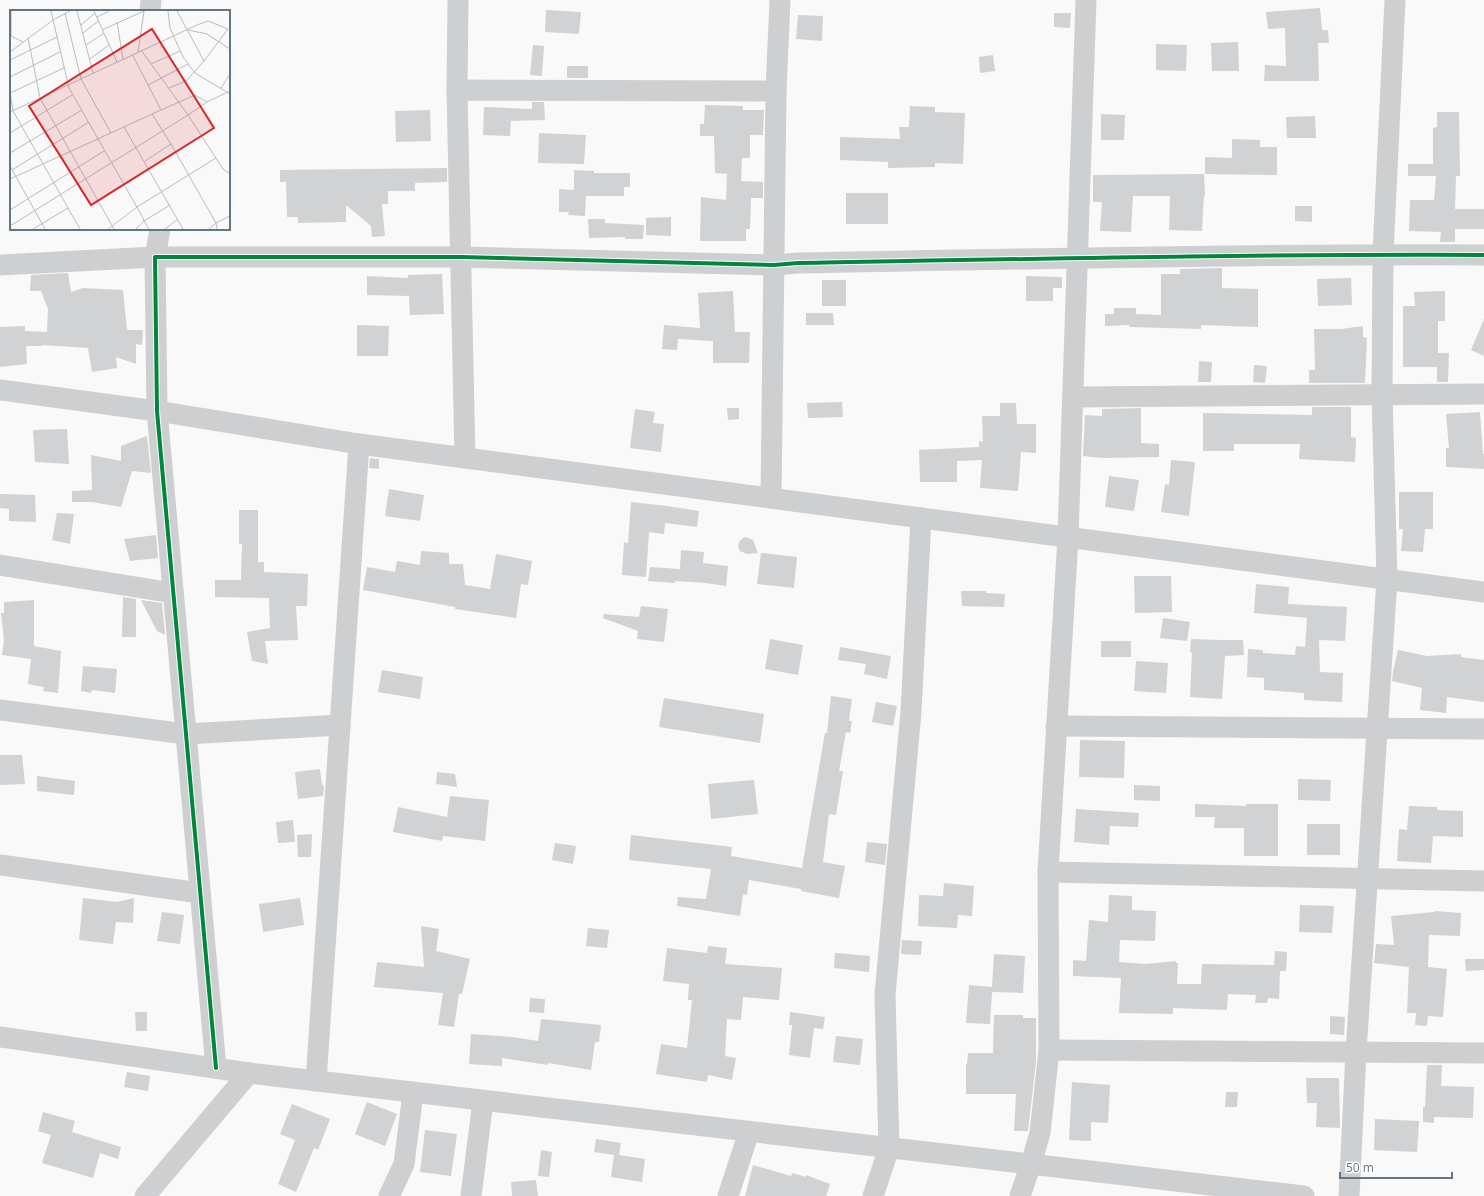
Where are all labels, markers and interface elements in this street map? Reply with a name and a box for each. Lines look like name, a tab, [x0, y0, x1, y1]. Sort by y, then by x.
inset map	[10, 10, 230, 230]
scale bar	[1340, 1154, 1452, 1180]
text: 50 m	[1346, 1159, 1374, 1176]

